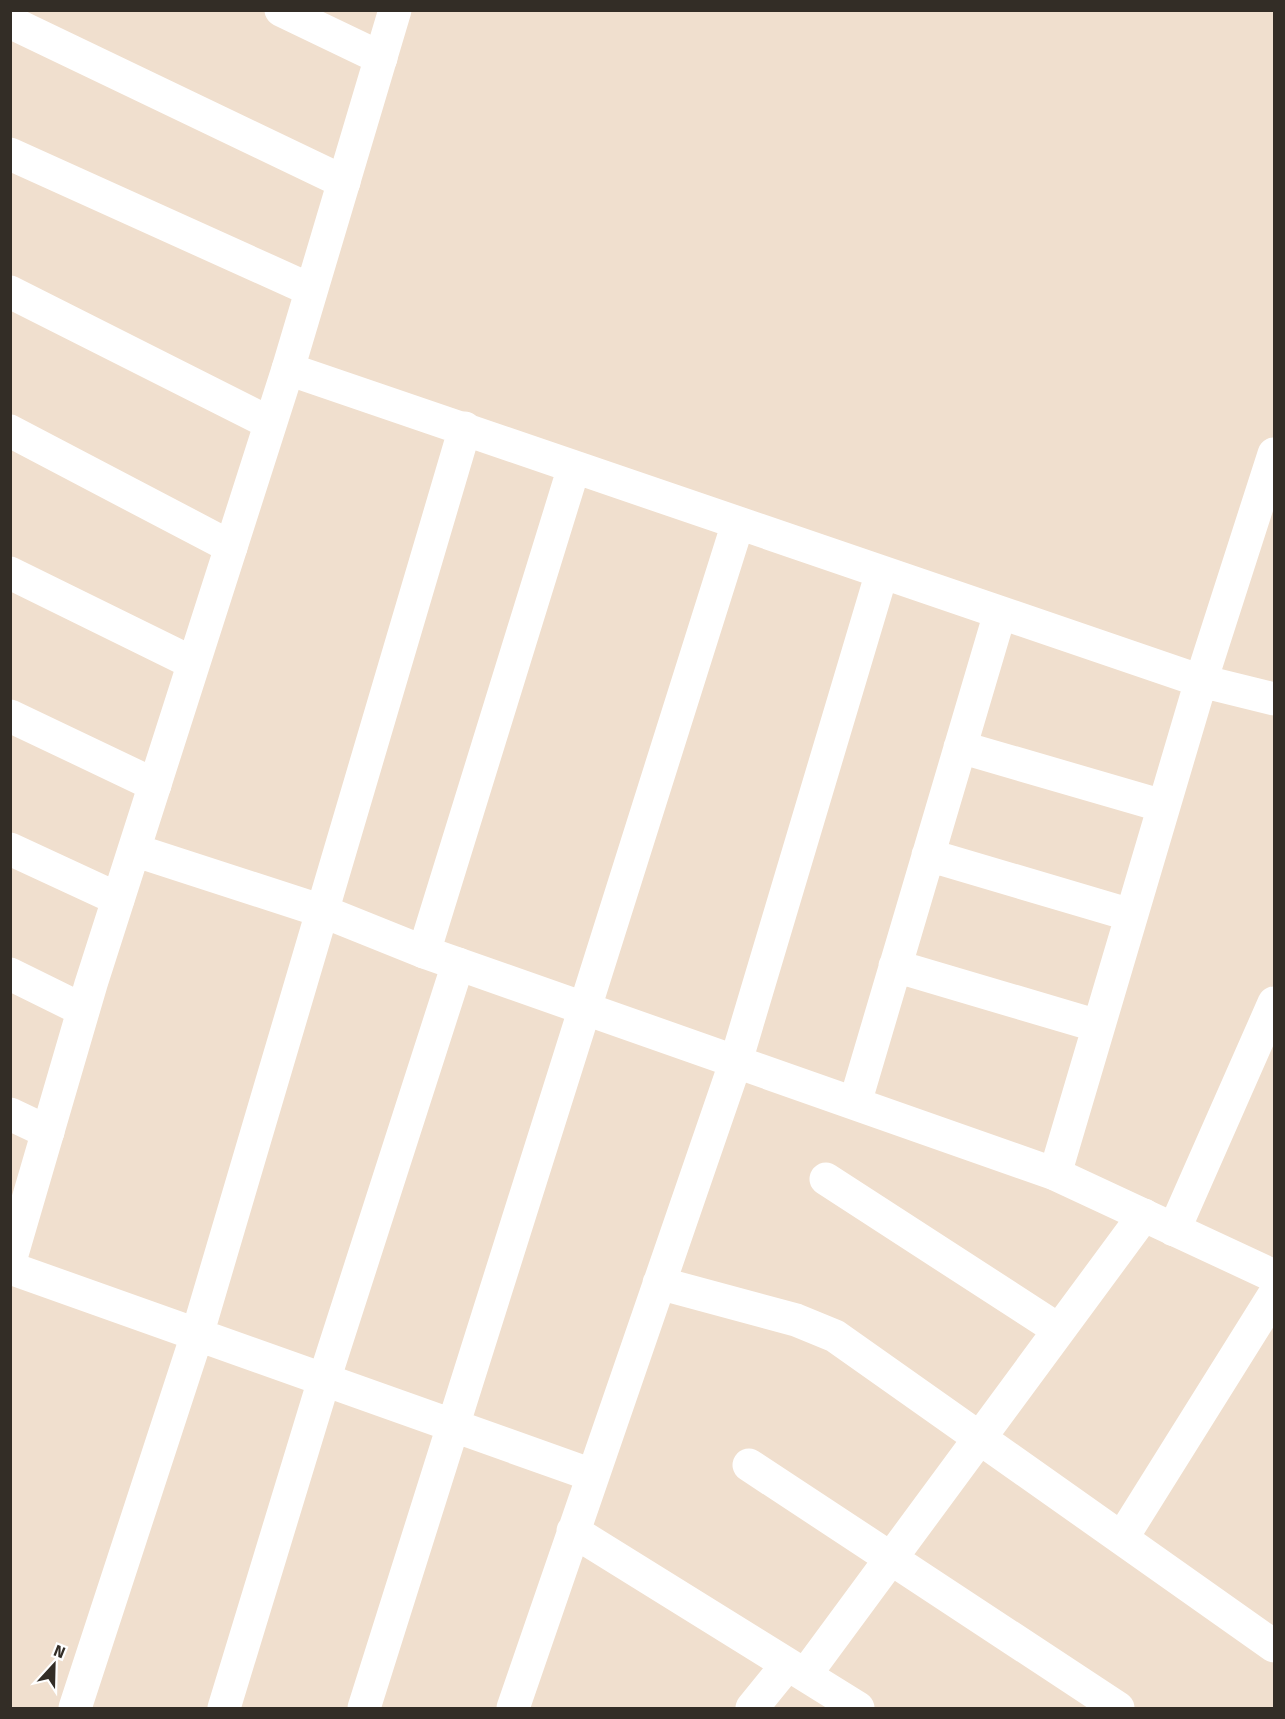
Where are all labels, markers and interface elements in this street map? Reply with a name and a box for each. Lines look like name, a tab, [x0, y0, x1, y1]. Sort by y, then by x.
north arrow	[24, 1635, 84, 1695]
text: N	[51, 1641, 68, 1662]

